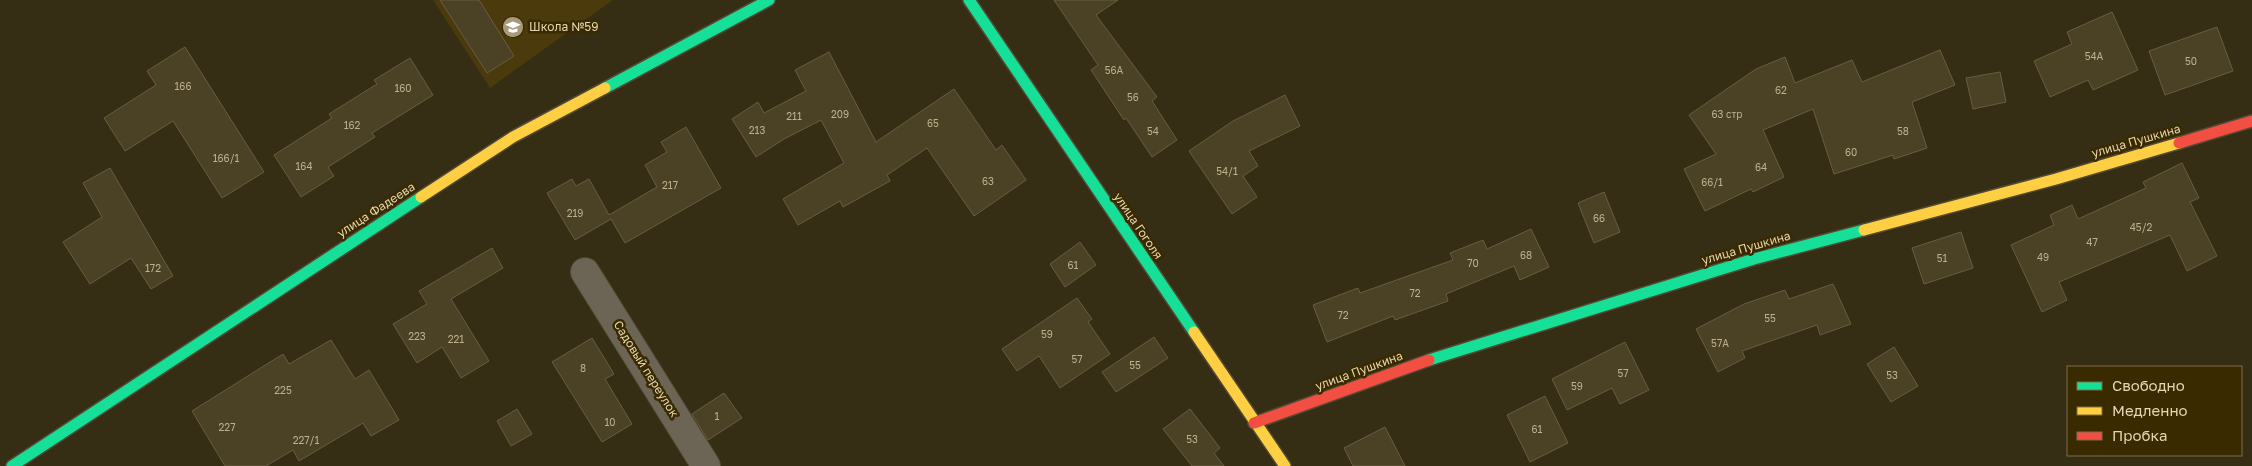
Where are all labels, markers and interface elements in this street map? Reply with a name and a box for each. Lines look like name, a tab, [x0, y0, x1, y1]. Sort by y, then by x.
school or university icon: Школа №59	[501, 15, 525, 39]
place label: Школа №59	[529, 19, 599, 34]
house number: 54А	[2085, 50, 2104, 62]
house number: 50	[2185, 55, 2197, 67]
house number: 56А	[1105, 64, 1124, 76]
house number: 166	[175, 80, 191, 92]
house number: 160	[394, 82, 412, 94]
house number: 62	[1775, 84, 1787, 96]
house number: 56	[1127, 91, 1139, 103]
house number: 209	[831, 108, 849, 120]
house number: 63 стр	[1712, 108, 1742, 120]
house number: 211	[786, 110, 802, 122]
house number: 65	[927, 117, 939, 129]
house number: 162	[344, 119, 361, 131]
street label: улица Пушкина	[2090, 121, 2182, 160]
house number: 213	[749, 124, 765, 136]
house number: 54	[1147, 125, 1159, 137]
house number: 58	[1897, 125, 1909, 137]
house number: 60	[1845, 146, 1857, 158]
house number: 166/1	[213, 152, 239, 164]
house number: 164	[296, 160, 313, 172]
house number: 64	[1755, 161, 1767, 173]
house number: 54/1	[1216, 165, 1238, 177]
house number: 63	[982, 175, 994, 187]
house number: 66/1	[1701, 176, 1723, 188]
street label: улица Фадеева	[334, 179, 418, 240]
house number: 217	[662, 179, 678, 191]
street label: улица Гоголя	[1111, 190, 1166, 262]
house number: 219	[567, 207, 583, 219]
house number: 66	[1593, 212, 1605, 224]
house number: 45/2	[2130, 221, 2152, 233]
street label: улица Пушкина	[1700, 228, 1792, 267]
house number: 47	[2086, 236, 2098, 248]
house number: 68	[1520, 249, 1532, 261]
house number: 49	[2037, 251, 2049, 263]
house number: 51	[1937, 252, 1947, 264]
house number: 70	[1467, 257, 1479, 269]
house number: 61	[1068, 259, 1079, 271]
house number: 172	[145, 262, 161, 274]
house number: 72	[1409, 287, 1421, 299]
house number: 72	[1337, 309, 1349, 321]
house number: 55	[1764, 312, 1776, 324]
street label: Садовый переулок	[611, 318, 682, 420]
house number: 59	[1041, 328, 1053, 340]
house number: 223	[408, 330, 426, 342]
house number: 221	[448, 333, 464, 345]
house number: 57А	[1711, 337, 1729, 349]
street label: улица Пушкина	[1313, 348, 1405, 393]
house number: 57	[1071, 353, 1083, 365]
house number: 55	[1129, 359, 1141, 371]
house number: 8	[580, 362, 586, 374]
legend	[2067, 366, 2242, 456]
house number: 57	[1617, 367, 1629, 379]
house number: 53	[1886, 369, 1898, 381]
text: Свободно	[2112, 376, 2185, 394]
house number: 59	[1571, 380, 1583, 392]
house number: 225	[274, 384, 292, 396]
text: Медленно	[2112, 401, 2188, 419]
house number: 1	[715, 410, 720, 422]
house number: 10	[604, 416, 616, 428]
house number: 227	[219, 421, 235, 433]
house number: 61	[1532, 423, 1543, 435]
text: Пробка	[2112, 426, 2167, 444]
house number: 53	[1186, 433, 1198, 445]
house number: 227/1	[293, 434, 319, 446]

